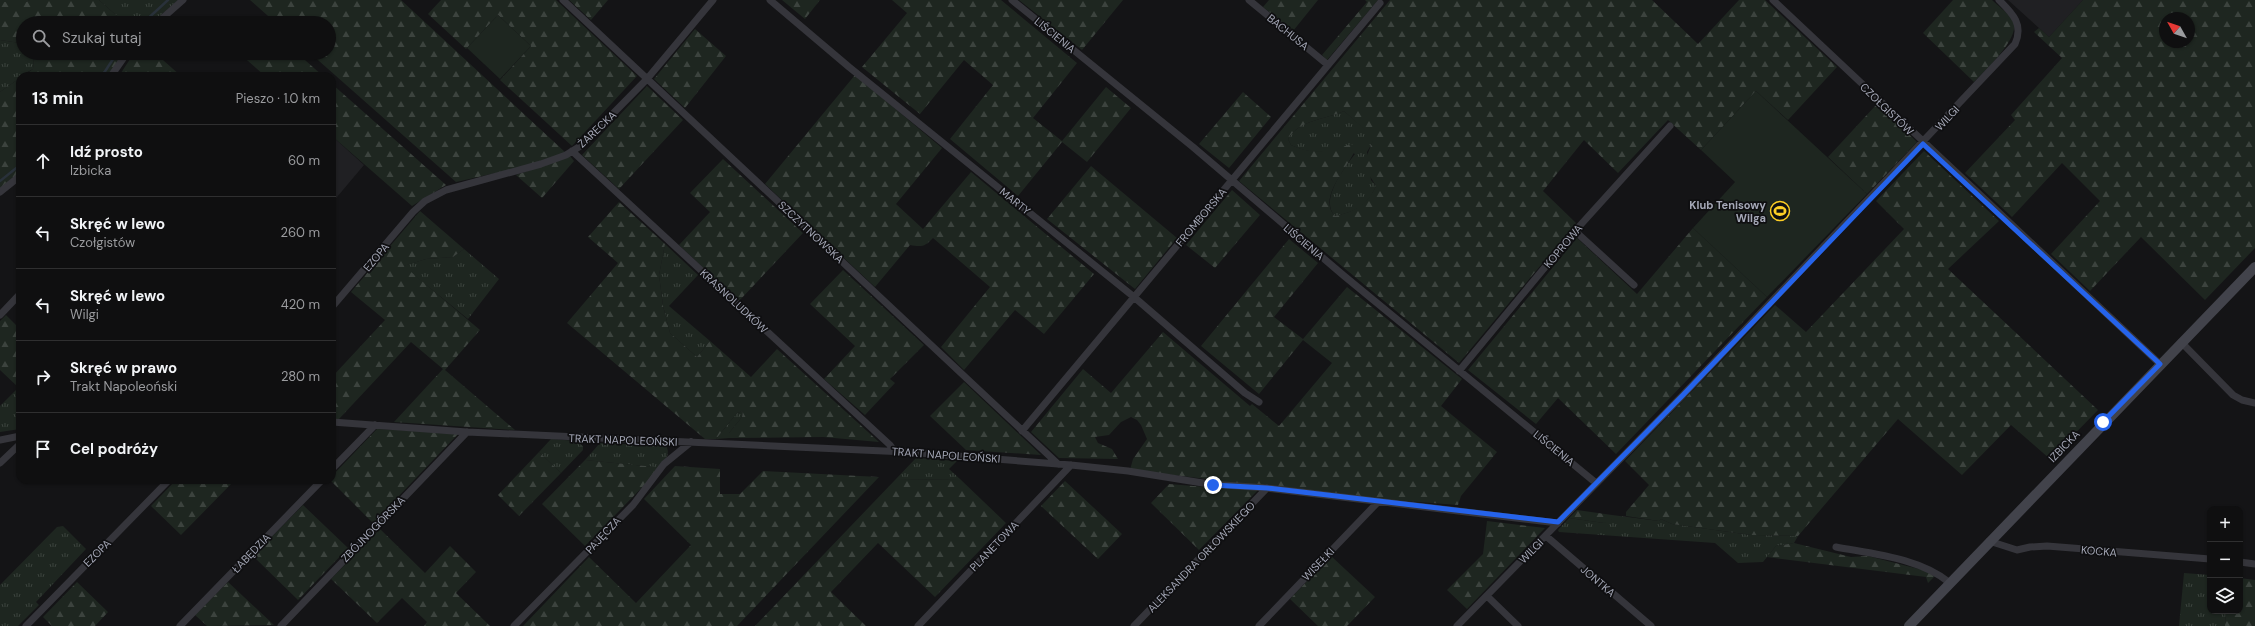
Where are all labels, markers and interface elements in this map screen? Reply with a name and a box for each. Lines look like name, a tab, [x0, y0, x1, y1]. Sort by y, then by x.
street label: BACHUSA	[1264, 11, 1312, 53]
north arrow	[2159, 12, 2195, 48]
street label: LIŚCIENIA	[1032, 14, 1078, 56]
search box	[16, 16, 336, 60]
icon: search	[30, 27, 52, 49]
text: Szukaj tutaj	[62, 28, 142, 48]
street label: CZOŁGISTÓW	[1857, 80, 1917, 138]
text: 13 min	[32, 87, 84, 109]
text: Pieszo · 1.0 km	[236, 90, 320, 107]
street label: WILGI	[1932, 103, 1962, 133]
street label: ŻARECKA	[575, 108, 619, 150]
text: Idź prosto	[70, 142, 143, 162]
icon: ahead	[32, 150, 54, 172]
text: 60 m	[288, 152, 320, 169]
text: Izbicka	[70, 162, 111, 179]
street label: MARTY	[997, 184, 1034, 218]
street label: FROMBORSKA	[1173, 185, 1229, 249]
street label: SZCZYTNOWSKA	[775, 198, 847, 266]
place label: Klub Tenisowy Wilga	[1689, 198, 1766, 225]
sports icon: Klub Tenisowy Wilga	[1769, 200, 1791, 222]
text: Skręć w lewo	[70, 214, 165, 234]
street label: LIŚCIENIA	[1281, 221, 1327, 263]
street label: KOPROWA	[1541, 221, 1585, 271]
icon: left	[32, 222, 54, 244]
text: 260 m	[280, 224, 320, 241]
text: Czołgistów	[70, 234, 135, 251]
street label: EZOPA	[360, 240, 392, 274]
street label: KRASNOLUDKÓW	[697, 266, 771, 336]
text: Skręć w lewo	[70, 286, 165, 306]
icon: left	[32, 294, 54, 316]
text: 420 m	[281, 296, 320, 313]
text: Wilgi	[70, 306, 99, 323]
text: Skręć w prawo	[70, 358, 177, 378]
icon: right	[32, 366, 54, 388]
text: 280 m	[281, 368, 320, 385]
text: Trakt Napoleoński	[70, 378, 177, 395]
route start	[2094, 413, 2112, 431]
street label: LIŚCIENIA	[1531, 427, 1577, 469]
street label: IZBICKA	[2045, 427, 2083, 465]
street label: TRAKT NAPOLEOŃSKI	[568, 431, 678, 449]
icon: arrive	[32, 438, 54, 460]
text: Cel podróży	[70, 439, 158, 459]
street label: TRAKT NAPOLEOŃSKI	[891, 444, 1001, 466]
route end	[1204, 476, 1222, 494]
street label: ZBÓJNOGÓRSKA	[338, 493, 408, 565]
street label: ALEKSANDRA ORŁOWSKIEGO	[1144, 499, 1258, 615]
map controls	[2207, 506, 2243, 614]
button: +	[2207, 506, 2243, 542]
street label: PAJĘCZA	[582, 514, 624, 556]
street label: PLANETOWA	[967, 518, 1021, 574]
street label: ŁABĘDZIA	[229, 530, 273, 576]
street label: EZOPA	[80, 536, 114, 570]
street label: WILGI	[1516, 536, 1546, 566]
street label: KOCKA	[2080, 542, 2118, 560]
button: −	[2207, 542, 2243, 578]
street label: WISEŁKI	[1299, 544, 1337, 584]
street label: JONTKA	[1578, 562, 1618, 600]
button: layers	[2207, 578, 2243, 614]

